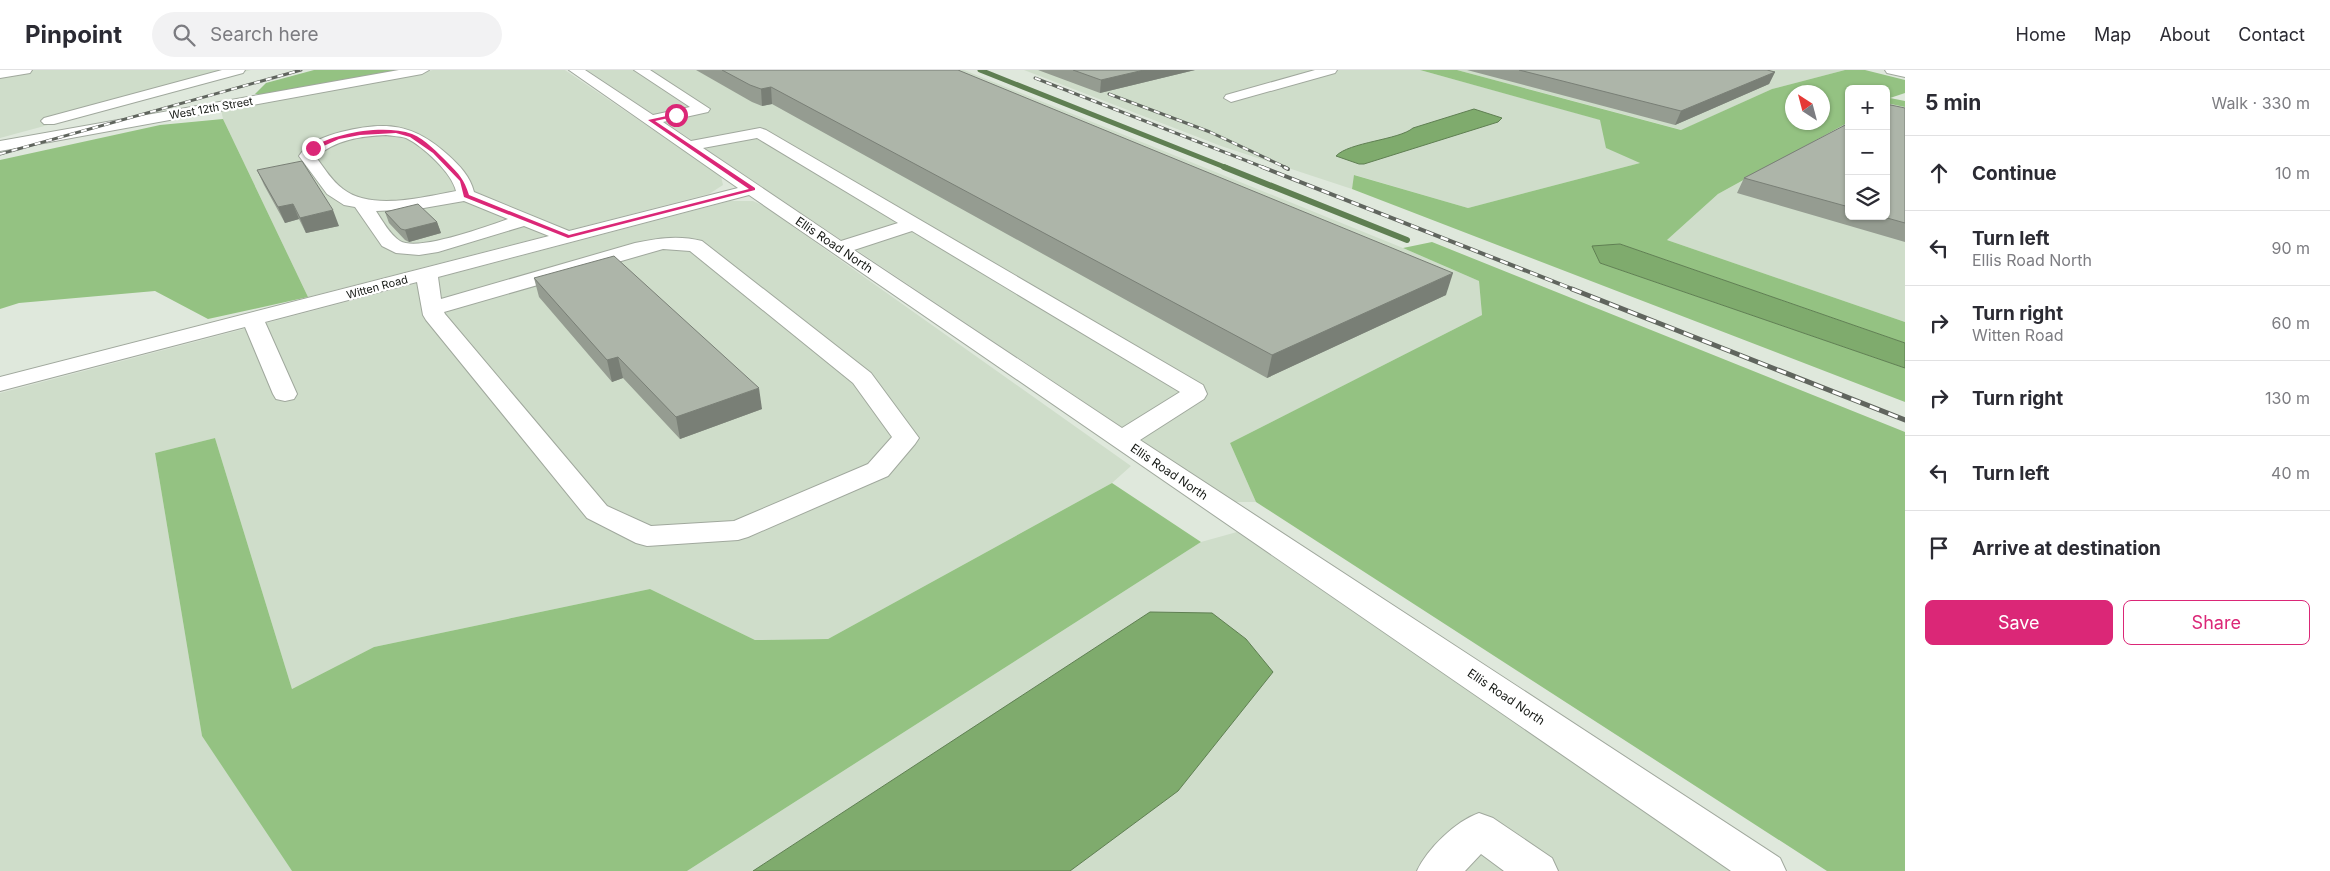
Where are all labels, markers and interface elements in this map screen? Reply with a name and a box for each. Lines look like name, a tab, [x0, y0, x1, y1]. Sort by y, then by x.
search box	[152, 12, 502, 57]
text: Pinpoint	[25, 20, 122, 49]
icon: search	[170, 21, 198, 49]
text: Search here	[210, 23, 319, 46]
text: Home	[2016, 24, 2066, 45]
text: Map	[2094, 24, 2131, 45]
text: About	[2159, 24, 2210, 45]
text: Contact	[2238, 24, 2305, 45]
north arrow	[1785, 85, 1830, 130]
map controls	[1845, 85, 1890, 220]
button: +	[1845, 85, 1890, 130]
text: 5 min	[1925, 90, 1981, 115]
text: Walk · 330 m	[2211, 93, 2310, 113]
street label: West 12th Street	[168, 94, 254, 122]
route start	[665, 104, 688, 127]
button: −	[1845, 130, 1890, 175]
route end	[302, 137, 325, 160]
icon: ahead	[1925, 159, 1953, 187]
text: Continue	[1972, 162, 2057, 185]
text: 10 m	[2275, 163, 2310, 183]
button: layers	[1845, 175, 1890, 220]
street label: Ellis Road North	[793, 213, 876, 276]
text: Turn left	[1972, 227, 2050, 250]
icon: left	[1925, 234, 1953, 262]
text: 90 m	[2271, 238, 2310, 258]
text: Ellis Road North	[1972, 250, 2092, 270]
street label: Witten Road	[345, 272, 409, 302]
text: Turn right	[1972, 302, 2063, 325]
icon: right	[1925, 309, 1953, 337]
text: 60 m	[2271, 313, 2310, 333]
text: Witten Road	[1972, 325, 2063, 345]
icon: right	[1925, 384, 1953, 412]
text: Turn right	[1972, 387, 2063, 410]
text: 130 m	[2265, 388, 2310, 408]
street label: Ellis Road North	[1128, 440, 1211, 503]
icon: left	[1925, 459, 1953, 487]
text: Turn left	[1972, 462, 2050, 485]
text: 40 m	[2271, 463, 2310, 483]
icon: arrive	[1925, 534, 1953, 562]
text: Arrive at destination	[1972, 537, 2161, 560]
button: Save	[1925, 600, 2113, 645]
button: Share	[2123, 600, 2310, 645]
street label: Ellis Road North	[1465, 665, 1548, 728]

